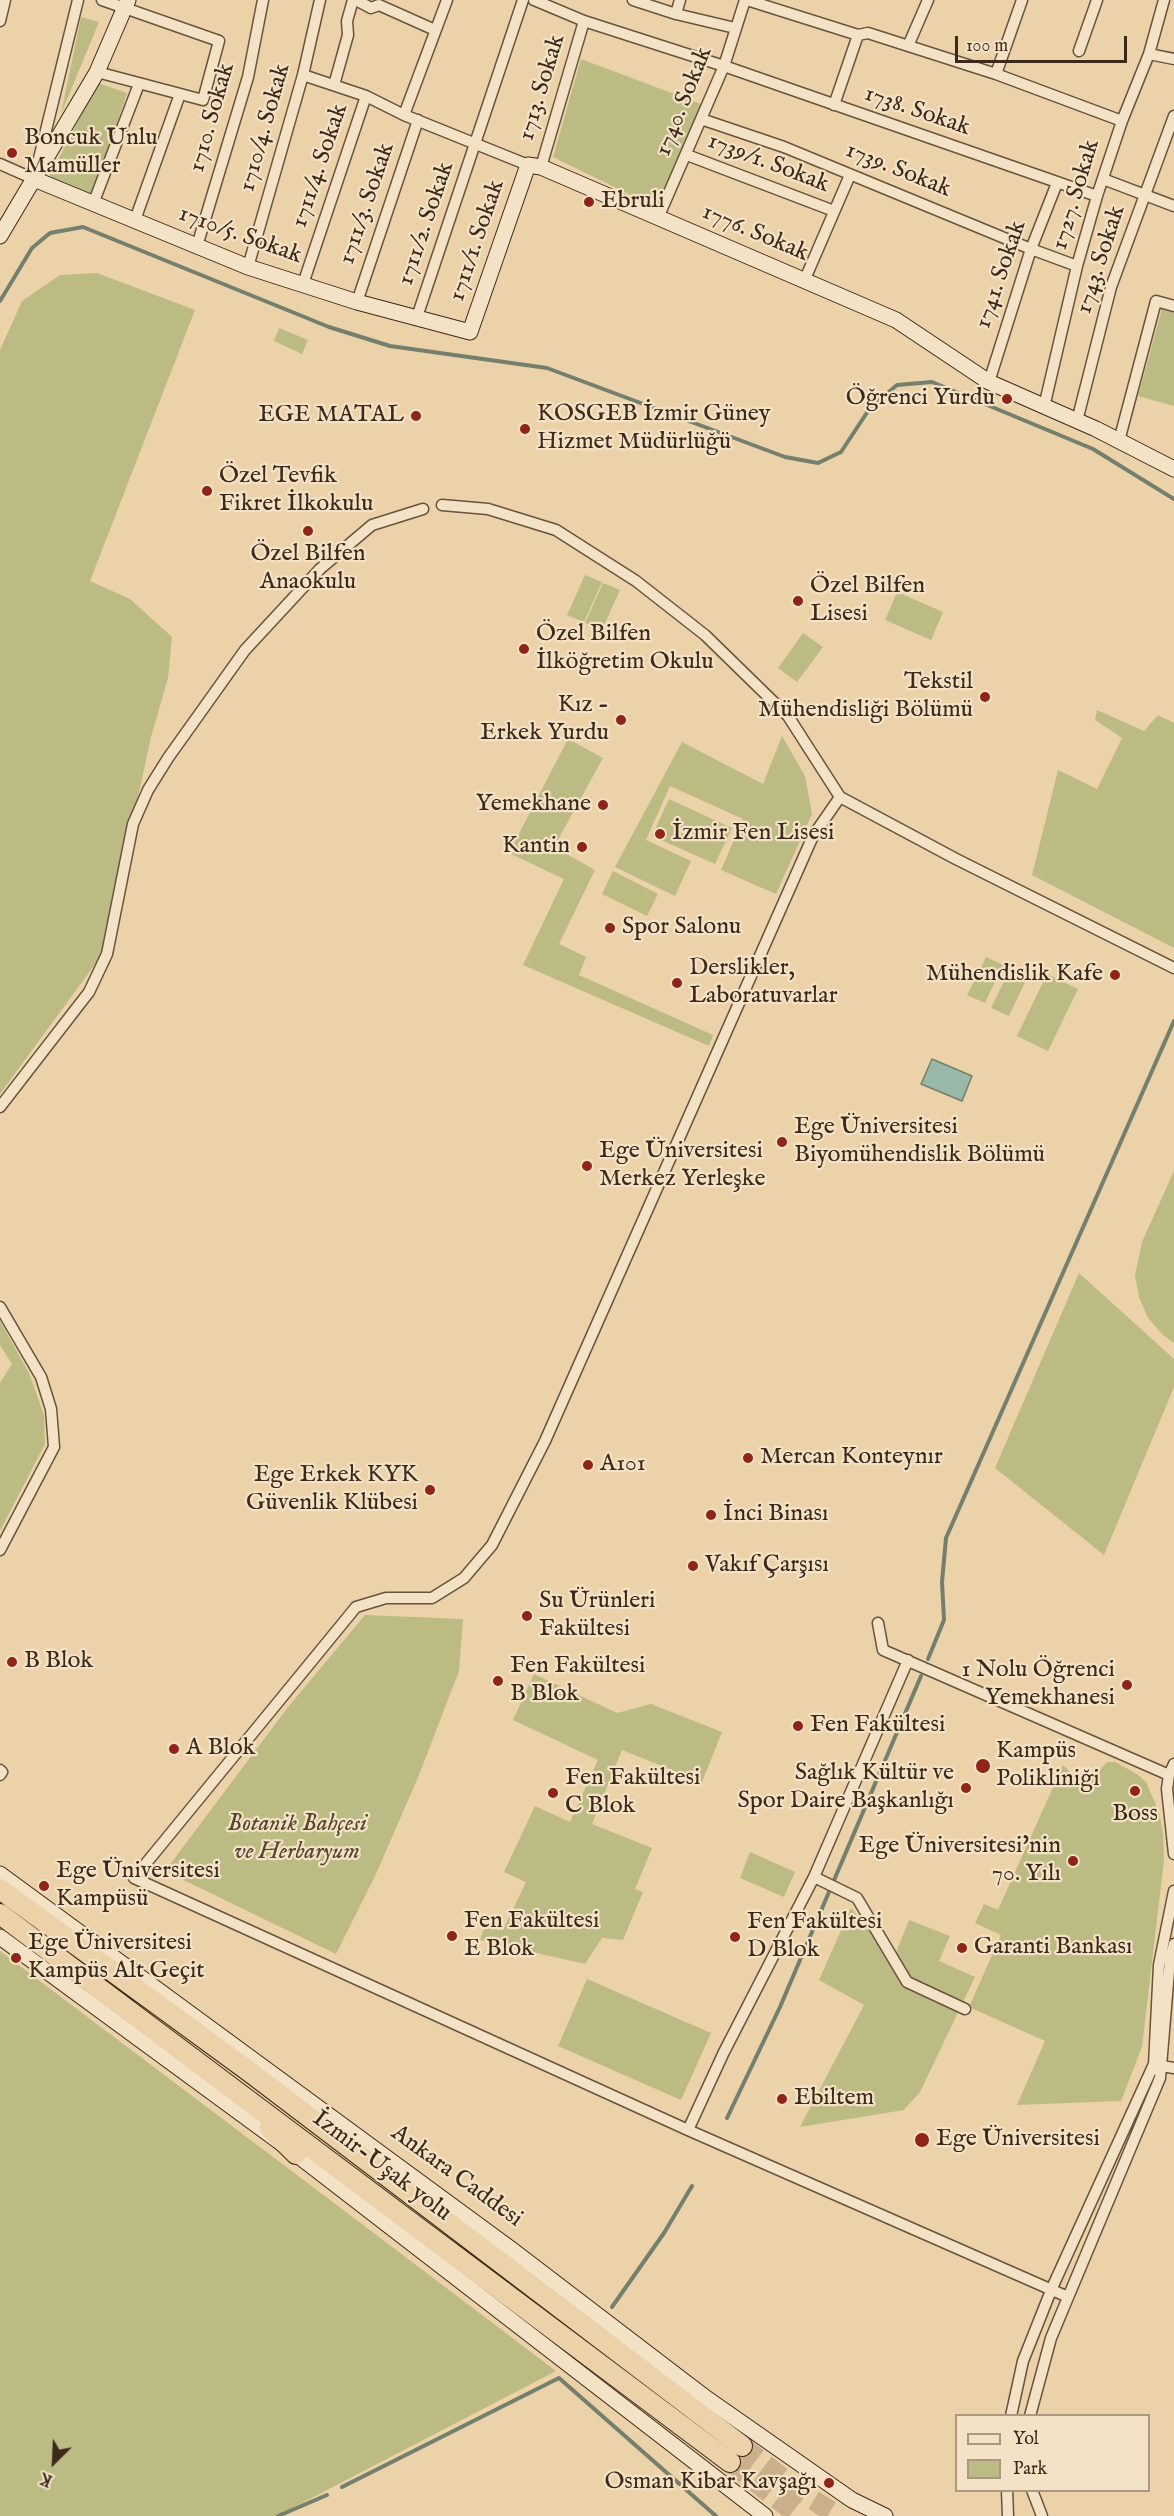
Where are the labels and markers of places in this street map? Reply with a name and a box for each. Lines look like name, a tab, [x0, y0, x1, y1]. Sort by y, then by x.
place label: Boncuk Unlu Mamüller	[24, 125, 158, 181]
marker: Boncuk Unlu Mamüller	[5, 146, 19, 160]
place label: Ebruli	[601, 188, 665, 216]
marker: Ebruli	[582, 195, 596, 209]
place label: Öğrenci Yurdu	[846, 385, 995, 413]
marker: Öğrenci Yurdu	[1000, 392, 1014, 406]
place label: KOSGEB İzmir Güney Hizmet Müdürlüğü	[537, 401, 771, 457]
place label: EGE MATAL	[258, 402, 404, 430]
marker: EGE MATAL	[409, 409, 423, 423]
marker: KOSGEB İzmir Güney Hizmet Müdürlüğü	[518, 422, 532, 436]
place label: Özel Tevfik Fikret İlkokulu	[219, 463, 373, 519]
marker: Özel Tevfik Fikret İlkokulu	[200, 484, 214, 498]
marker: Özel Bilfen Anaokulu	[301, 524, 315, 538]
place label: Özel Bilfen Anaokulu	[250, 541, 366, 597]
place label: Özel Bilfen Lisesi	[810, 573, 925, 629]
marker: Özel Bilfen Lisesi	[791, 594, 805, 608]
place label: Özel Bilfen İlköğretim Okulu	[536, 621, 714, 677]
marker: Özel Bilfen İlköğretim Okulu	[517, 642, 531, 656]
place label: Tekstil Mühendisliği Bölümü	[758, 669, 973, 725]
marker: Tekstil Mühendisliği Bölümü	[978, 690, 992, 704]
place label: Kız - Erkek Yurdu	[480, 692, 609, 748]
marker: Kız - Erkek Yurdu	[614, 713, 628, 727]
place label: Yemekhane	[476, 791, 591, 819]
marker: Yemekhane	[596, 798, 610, 812]
place label: İzmir Fen Lisesi	[672, 820, 834, 848]
marker: İzmir Fen Lisesi	[653, 827, 667, 841]
place label: Kantin	[502, 833, 570, 861]
marker: Kantin	[575, 840, 589, 854]
place label: Spor Salonu	[622, 914, 741, 942]
marker: Spor Salonu	[603, 921, 617, 935]
place label: Derslikler, Laboratuvarlar	[689, 955, 838, 1011]
place label: Mühendislik Kafe	[926, 961, 1103, 989]
marker: Mühendislik Kafe	[1108, 968, 1122, 982]
marker: Derslikler, Laboratuvarlar	[670, 976, 684, 990]
place label: Ege Üniversitesi Biyomühendislik Bölümü	[794, 1114, 1045, 1170]
marker: Ege Üniversitesi Biyomühendislik Bölümü	[775, 1135, 789, 1149]
place label: Ege Üniversitesi Merkez Yerleşke	[599, 1138, 766, 1194]
marker: Ege Üniversitesi Merkez Yerleşke	[580, 1159, 594, 1173]
place label: Mercan Konteynır	[760, 1444, 943, 1472]
place label: A101	[600, 1451, 646, 1479]
marker: Mercan Konteynır	[741, 1451, 755, 1465]
marker: A101	[581, 1458, 595, 1472]
place label: Ege Erkek KYK Güvenlik Klübesi	[246, 1462, 418, 1518]
marker: Ege Erkek KYK Güvenlik Klübesi	[423, 1483, 437, 1497]
place label: İnci Binası	[723, 1501, 828, 1529]
marker: İnci Binası	[704, 1508, 718, 1522]
place label: Vakıf Çarşısı	[705, 1552, 829, 1580]
marker: Vakıf Çarşısı	[686, 1559, 700, 1573]
place label: Su Ürünleri Fakültesi	[539, 1588, 655, 1644]
marker: Su Ürünleri Fakültesi	[520, 1609, 534, 1623]
place label: B Blok	[24, 1648, 93, 1676]
place label: Fen Fakültesi B Blok	[510, 1653, 645, 1709]
marker: B Blok	[5, 1655, 19, 1669]
place label: 1 Nolu Öğrenci Yemekhanesi	[962, 1657, 1115, 1713]
marker: Fen Fakültesi B Blok	[491, 1674, 505, 1688]
marker: 1 Nolu Öğrenci Yemekhanesi	[1120, 1678, 1134, 1692]
place label: Fen Fakültesi	[810, 1712, 945, 1740]
marker: Fen Fakültesi	[791, 1719, 805, 1733]
place label: A Blok	[186, 1735, 255, 1763]
place label: Kampüs Polikliniği	[996, 1738, 1100, 1794]
marker: A Blok	[167, 1742, 181, 1756]
marker: Kampüs Polikliniği	[974, 1757, 992, 1775]
place label: Sağlık Kültür ve Spor Daire Başkanlığı	[738, 1760, 954, 1816]
place label: Fen Fakültesi C Blok	[565, 1765, 700, 1821]
marker: Sağlık Kültür ve Spor Daire Başkanlığı	[959, 1781, 973, 1795]
marker: Boss	[1128, 1784, 1142, 1798]
marker: Fen Fakültesi C Blok	[546, 1786, 560, 1800]
place label: Boss	[1112, 1801, 1158, 1829]
place label: Ege Üniversitesi'nin 70. Yılı	[859, 1833, 1061, 1889]
marker: Ege Üniversitesi'nin 70. Yılı	[1066, 1854, 1080, 1868]
place label: Ege Üniversitesi Kampüsü	[56, 1858, 220, 1914]
marker: Ege Üniversitesi Kampüsü	[37, 1879, 51, 1893]
place label: Fen Fakültesi E Blok	[464, 1908, 599, 1964]
place label: Fen Fakültesi D Blok	[747, 1909, 882, 1965]
marker: Fen Fakültesi E Blok	[445, 1929, 459, 1943]
place label: Ege Üniversitesi Kampüs Alt Geçit	[28, 1930, 205, 1986]
marker: Fen Fakültesi D Blok	[728, 1930, 742, 1944]
place label: Garanti Bankası	[974, 1934, 1132, 1962]
marker: Garanti Bankası	[955, 1941, 969, 1955]
marker: Ege Üniversitesi Kampüs Alt Geçit	[9, 1951, 23, 1965]
place label: Ebiltem	[794, 2085, 874, 2113]
marker: Ebiltem	[775, 2092, 789, 2106]
place label: Ege Üniversitesi	[936, 2126, 1100, 2154]
marker: Ege Üniversitesi	[913, 2131, 931, 2149]
place label: Osman Kibar Kavşağı	[604, 2469, 817, 2497]
marker: Osman Kibar Kavşağı	[822, 2476, 836, 2490]

